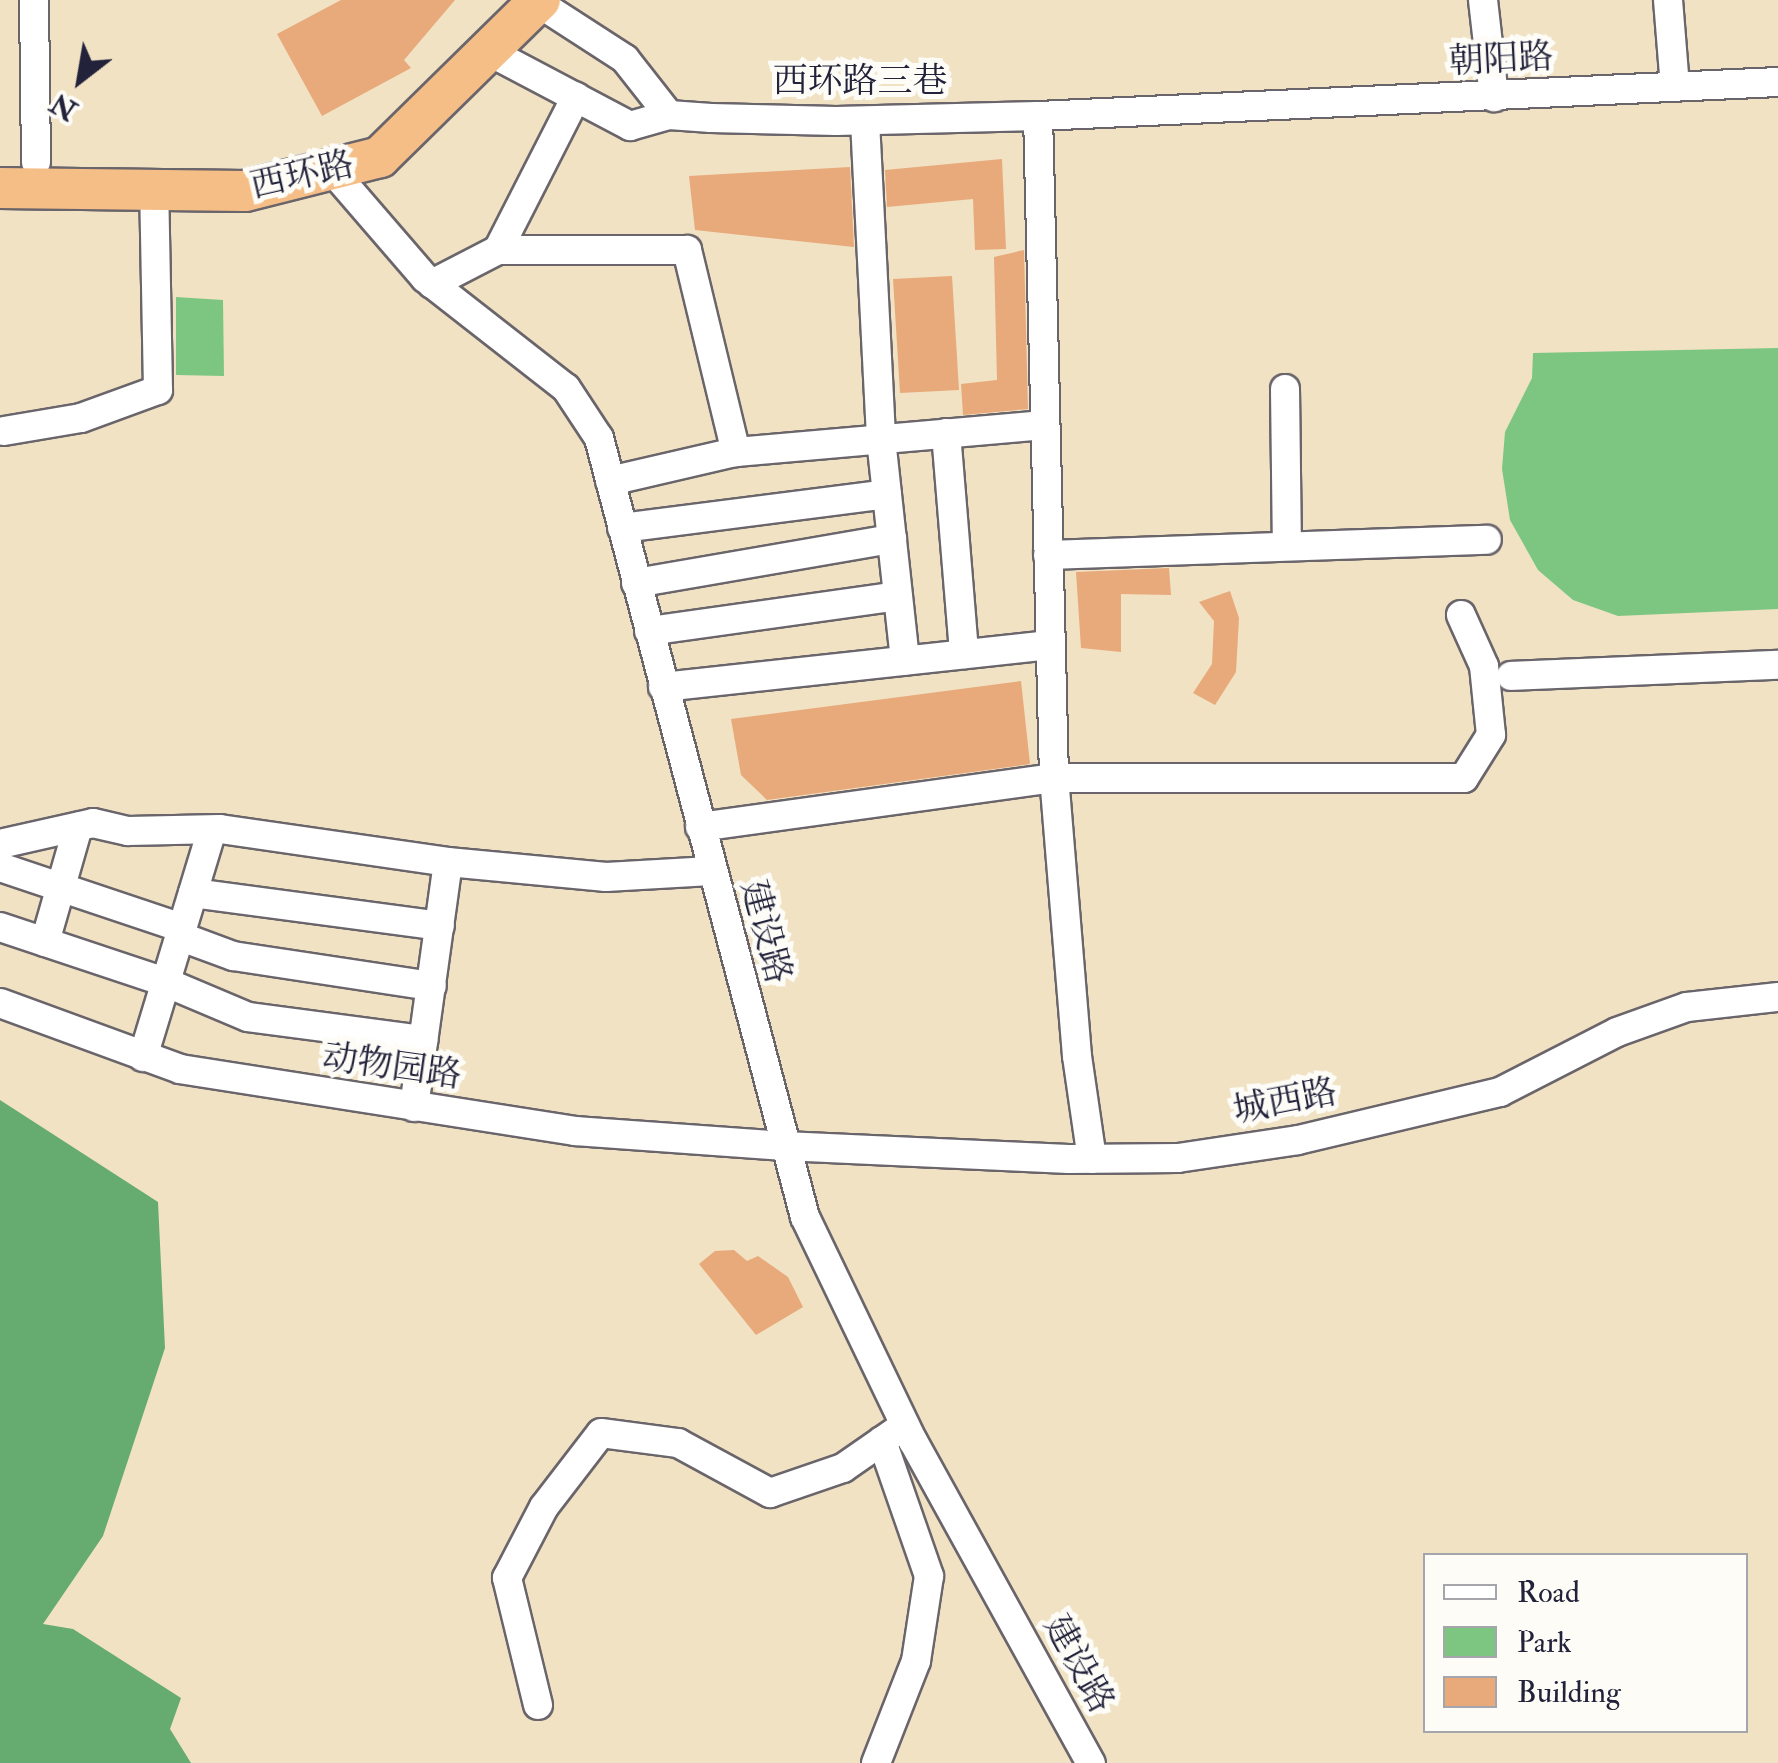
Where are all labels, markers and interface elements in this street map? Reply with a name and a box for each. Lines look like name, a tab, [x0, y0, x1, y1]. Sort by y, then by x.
north arrow	[30, 30, 130, 130]
street label: 朝阳路	[1447, 35, 1555, 83]
street label: 西环路三巷	[773, 60, 947, 102]
text: N	[45, 85, 84, 128]
street label: 西环路	[246, 143, 358, 207]
street label: 建设路	[732, 876, 800, 988]
street label: 动物园路	[320, 1035, 464, 1097]
street label: 城西路	[1229, 1070, 1341, 1132]
legend	[1423, 1553, 1748, 1733]
text: Road	[1517, 1574, 1580, 1611]
street label: 建设路	[1035, 1608, 1123, 1720]
text: Park	[1517, 1624, 1572, 1661]
text: Building	[1517, 1674, 1621, 1711]

